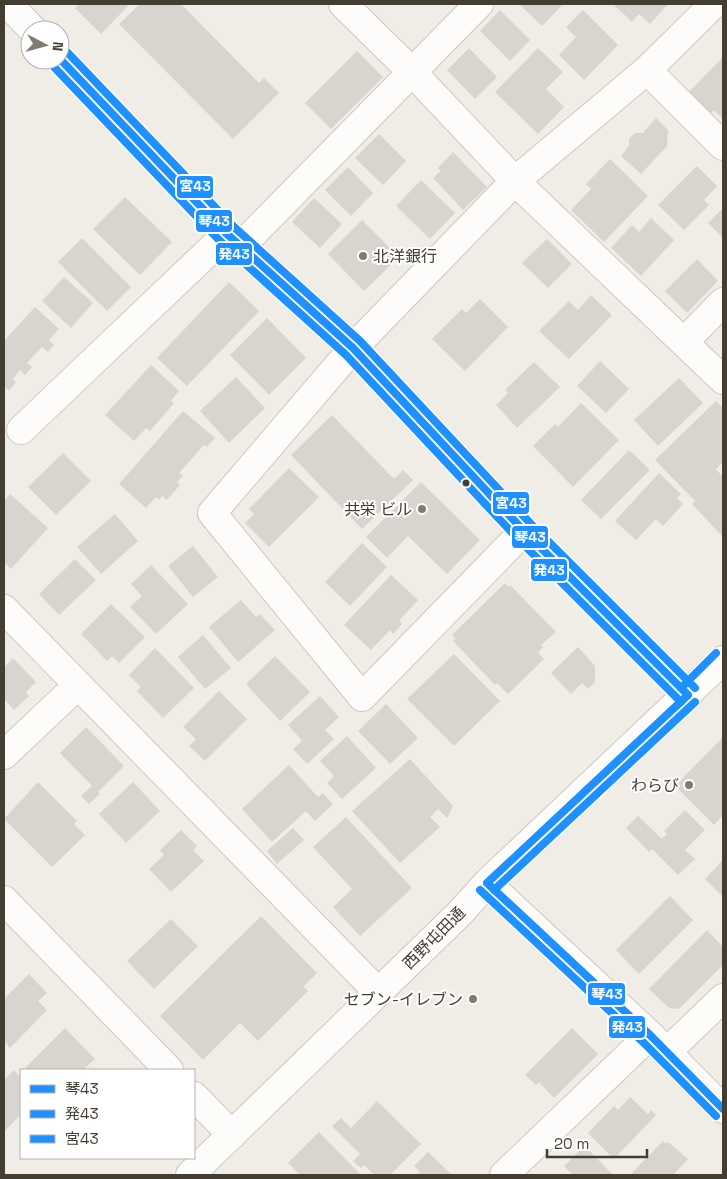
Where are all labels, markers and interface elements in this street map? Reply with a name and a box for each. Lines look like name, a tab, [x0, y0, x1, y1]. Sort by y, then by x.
north arrow	[20, 20, 70, 70]
text: N	[48, 41, 67, 52]
line badge: 宮43	[176, 175, 214, 199]
text: 宮43	[179, 177, 211, 195]
line badge: 琴43	[195, 209, 233, 233]
text: 琴43	[198, 212, 230, 230]
line badge: 発43	[215, 242, 253, 266]
text: 発43	[218, 245, 250, 263]
place label: 北洋銀行	[373, 246, 437, 267]
marker: 北洋銀行	[357, 250, 369, 262]
unlabelled marker	[461, 478, 471, 488]
line badge: 宮43	[492, 491, 530, 515]
text: 宮43	[495, 494, 527, 512]
place label: 共栄 ビル	[344, 499, 412, 520]
marker: 共栄 ビル	[416, 503, 428, 515]
line badge: 琴43	[511, 525, 549, 549]
text: 琴43	[514, 528, 546, 546]
line badge: 発43	[530, 558, 568, 582]
text: 発43	[533, 561, 565, 579]
place label: わらび	[631, 775, 679, 796]
marker: わらび	[683, 779, 695, 791]
street label: 西野屯田通	[398, 902, 470, 974]
line badge: 琴43	[587, 982, 626, 1006]
text: 琴43	[591, 985, 623, 1003]
place label: セブン-イレブン	[344, 989, 463, 1010]
marker: セブン-イレブン	[467, 993, 479, 1005]
line badge: 発43	[608, 1015, 646, 1039]
text: 発43	[611, 1018, 643, 1036]
legend	[20, 1069, 195, 1159]
text: 琴43	[65, 1079, 98, 1098]
text: 発43	[65, 1104, 98, 1123]
scale bar	[547, 1126, 647, 1158]
text: 宮43	[65, 1129, 98, 1148]
text: 20 m	[554, 1134, 589, 1153]

